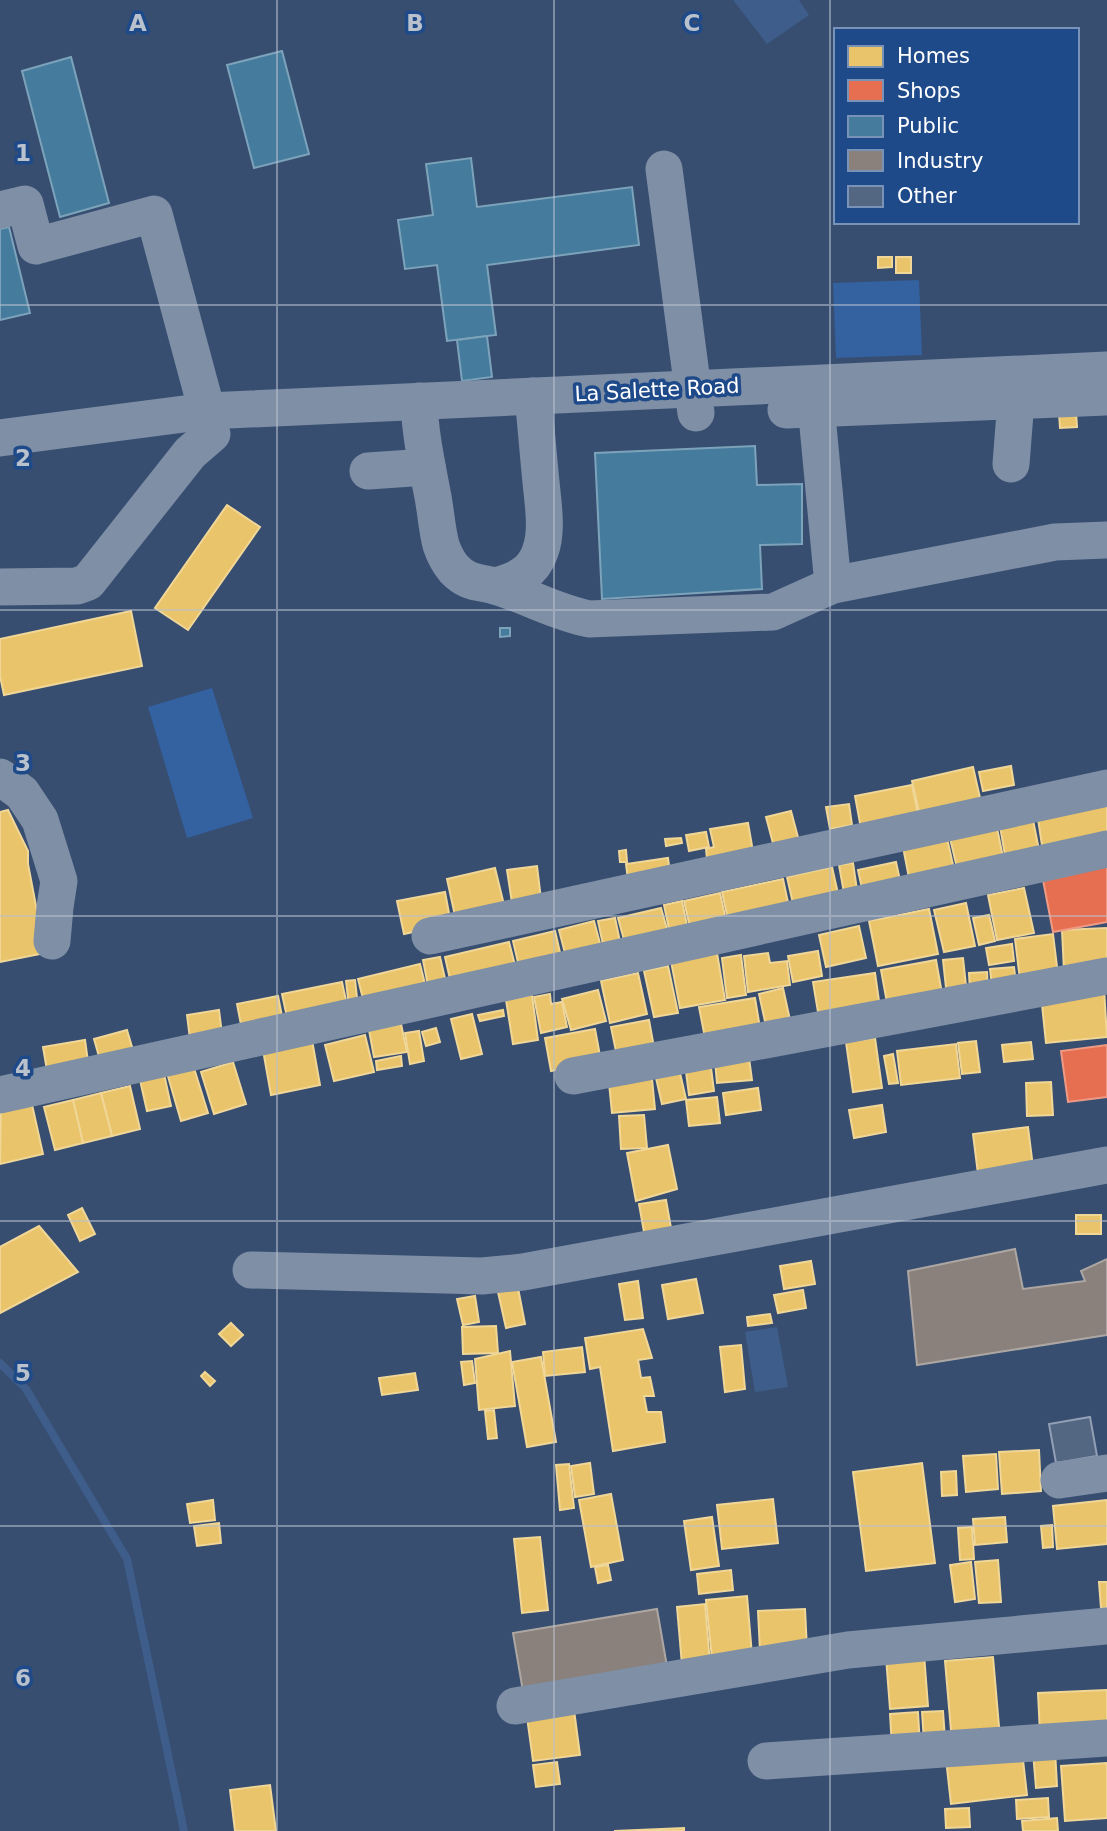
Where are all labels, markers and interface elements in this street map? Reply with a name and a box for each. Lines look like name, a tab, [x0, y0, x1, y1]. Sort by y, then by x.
text: A	[129, 10, 147, 36]
text: B	[406, 10, 424, 36]
text: C	[684, 10, 700, 36]
legend	[834, 28, 1079, 224]
text: Homes	[897, 44, 970, 68]
text: Shops	[897, 79, 961, 103]
text: Public	[897, 114, 959, 138]
text: 1	[15, 140, 31, 166]
text: Industry	[897, 149, 983, 173]
text: Other	[897, 184, 957, 208]
street label: La Salette Road	[574, 374, 740, 406]
text: 2	[15, 445, 31, 471]
text: 3	[15, 750, 31, 776]
text: 4	[15, 1055, 31, 1081]
text: 5	[15, 1360, 31, 1386]
text: 6	[15, 1665, 31, 1691]

